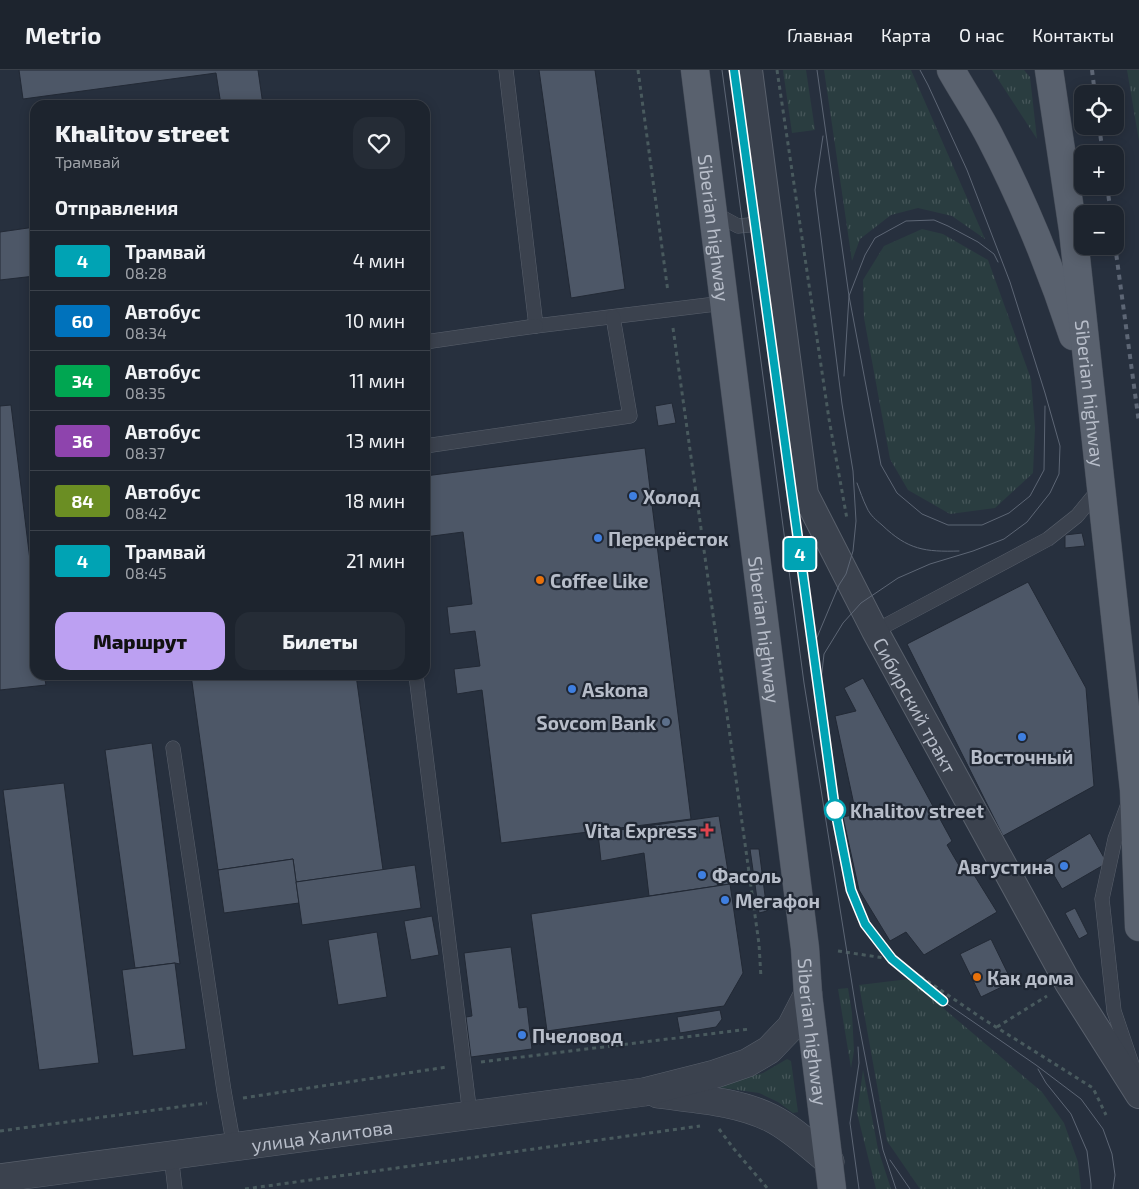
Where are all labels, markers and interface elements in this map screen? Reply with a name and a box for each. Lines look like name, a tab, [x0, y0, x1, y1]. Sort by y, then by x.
text: Metrio	[25, 20, 101, 49]
text: Главная	[787, 24, 853, 46]
text: Карта	[881, 24, 931, 46]
text: О нас	[959, 24, 1004, 46]
text: Контакты	[1032, 24, 1114, 46]
map controls	[1074, 85, 1124, 255]
button: locate	[1074, 85, 1124, 135]
button: heart	[353, 117, 405, 169]
text: Khalitov street	[55, 118, 229, 147]
button: +	[1074, 145, 1124, 195]
text: Трамвай	[55, 152, 120, 171]
street label: Siberian highway	[694, 153, 735, 303]
text: Отправления	[55, 196, 178, 219]
button: −	[1074, 205, 1124, 255]
text: Трамвай	[125, 240, 206, 263]
text: 4 мин	[353, 249, 405, 272]
text: 4	[77, 250, 88, 272]
text: 08:28	[125, 263, 167, 282]
text: Автобус	[125, 300, 201, 323]
text: 10 мин	[345, 309, 405, 332]
text: 60	[72, 310, 93, 332]
street label: Siberian highway	[1071, 318, 1110, 468]
text: 08:34	[125, 323, 167, 342]
text: Автобус	[125, 360, 201, 383]
text: 11 мин	[349, 369, 405, 392]
text: 34	[72, 370, 93, 392]
text: 08:35	[125, 383, 166, 402]
text: Автобус	[125, 420, 201, 443]
text: 13 мин	[346, 429, 405, 452]
text: 36	[72, 430, 93, 452]
text: 08:37	[125, 443, 165, 462]
text: Автобус	[125, 480, 201, 503]
place label: Холод	[643, 485, 700, 508]
text: 18 мин	[345, 489, 405, 512]
text: 84	[71, 490, 94, 512]
marker: Холод	[627, 490, 639, 502]
text: 08:42	[125, 503, 167, 522]
place label: Перекрёсток	[608, 527, 729, 550]
marker: Перекрёсток	[592, 532, 604, 544]
line badge: 4	[784, 538, 816, 570]
text: Трамвай	[125, 540, 206, 563]
text: 4	[794, 543, 806, 565]
text: 21 мин	[346, 549, 405, 572]
text: 4	[77, 550, 88, 572]
street label: Siberian highway	[744, 555, 786, 705]
text: 08:45	[125, 563, 167, 582]
place label: Coffee Like	[550, 569, 649, 592]
marker: Coffee Like	[534, 574, 546, 586]
button: Маршрут	[55, 612, 225, 670]
button: Билеты	[235, 612, 405, 670]
street label: Сибирский тракт	[869, 633, 962, 777]
place label: Askona	[582, 678, 648, 701]
marker: Askona	[566, 683, 578, 695]
place label: Sovcom Bank	[537, 711, 656, 734]
marker: Sovcom Bank	[660, 716, 672, 728]
marker: Восточный	[1016, 731, 1028, 743]
place label: Восточный	[971, 745, 1073, 768]
marker: Khalitov street	[824, 799, 846, 821]
place label: Khalitov street	[850, 799, 984, 822]
place label: Vita Express	[585, 819, 697, 842]
marker: Vita Express	[701, 824, 713, 836]
place label: Августина	[958, 855, 1054, 878]
marker: Августина	[1058, 860, 1070, 872]
place label: Фасоль	[712, 864, 781, 887]
marker: Фасоль	[696, 869, 708, 881]
place label: Мегафон	[735, 889, 820, 912]
marker: Мегафон	[719, 894, 731, 906]
street label: Siberian highway	[794, 957, 833, 1107]
place label: Как дома	[987, 966, 1074, 989]
marker: Как дома	[971, 971, 983, 983]
place label: Пчеловод	[532, 1024, 623, 1047]
marker: Пчеловод	[516, 1029, 528, 1041]
street label: улица Халитова	[250, 1114, 394, 1157]

